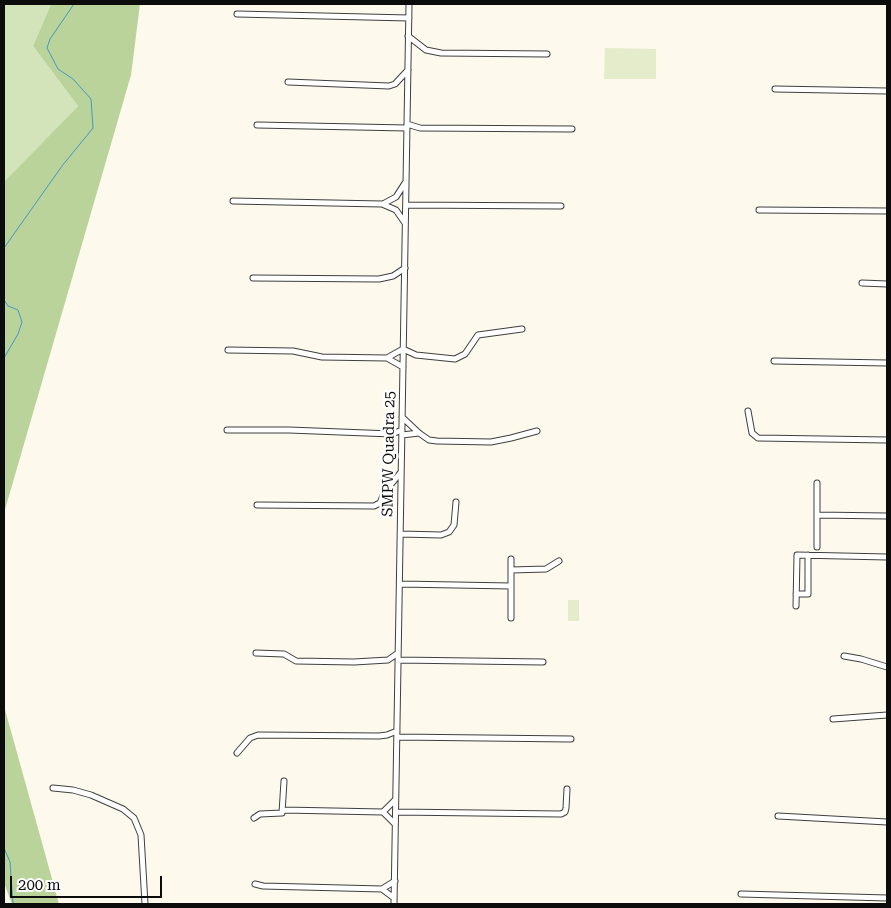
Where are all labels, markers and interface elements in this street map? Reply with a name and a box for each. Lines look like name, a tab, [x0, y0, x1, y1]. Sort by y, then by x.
street label: SMPW Quadra 25	[379, 391, 399, 517]
scale bar	[12, 866, 165, 898]
text: 200 m	[18, 876, 61, 894]

